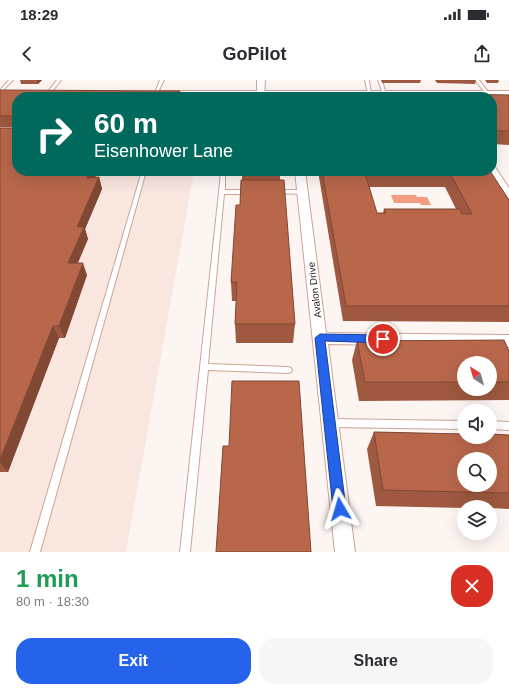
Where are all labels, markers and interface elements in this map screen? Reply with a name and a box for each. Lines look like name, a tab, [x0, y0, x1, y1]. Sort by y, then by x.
text: 18:29	[20, 6, 58, 23]
icon: back	[16, 43, 38, 65]
icon: share	[471, 43, 493, 65]
text: GoPilot	[223, 44, 287, 64]
icon: right	[28, 108, 80, 160]
text: 60 m	[94, 108, 158, 139]
text: Eisenhower Lane	[94, 141, 233, 161]
street label: Avalon Drive	[306, 261, 323, 319]
pin	[366, 322, 400, 356]
icon: arrive	[372, 328, 394, 350]
north arrow	[457, 356, 497, 396]
map controls	[457, 356, 497, 540]
button: sound	[457, 404, 497, 444]
button: search	[457, 452, 497, 492]
position arrow	[319, 488, 361, 530]
button: layers	[457, 500, 497, 540]
text: 1 min	[16, 565, 79, 592]
button: close	[451, 565, 493, 607]
text: 80 m · 18:30	[16, 594, 89, 609]
button: Exit	[16, 638, 251, 684]
button: Share	[259, 638, 493, 684]

